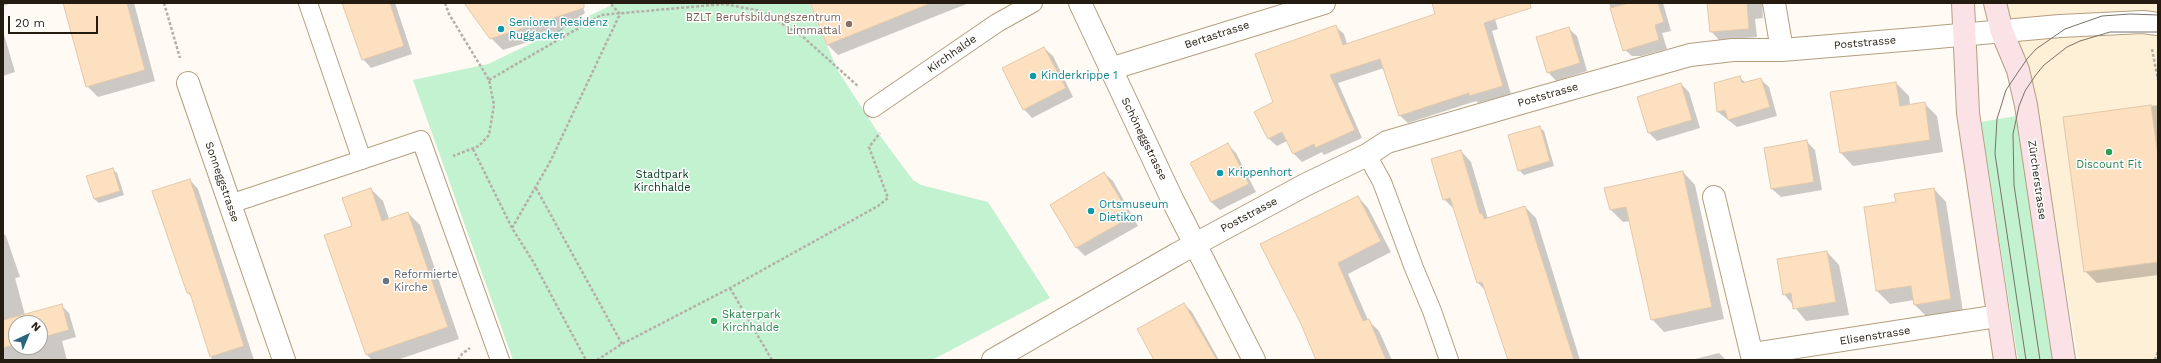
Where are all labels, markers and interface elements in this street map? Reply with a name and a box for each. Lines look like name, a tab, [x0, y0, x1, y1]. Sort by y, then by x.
scale bar	[10, 8, 100, 34]
place label: BZLT Berufsbildungszentrum Limmattal	[686, 11, 841, 37]
text: 20 m	[15, 16, 45, 30]
place label: Senioren Residenz Ruggacker	[509, 16, 608, 42]
street label: Bertastrasse	[1183, 18, 1251, 52]
marker: BZLT Berufsbildungszentrum Limmattal	[844, 19, 854, 29]
marker: Senioren Residenz Ruggacker	[496, 24, 506, 34]
street label: Kirchhalde	[925, 32, 979, 76]
street label: Poststrasse	[1833, 34, 1897, 52]
place label: Kinderkrippe 1	[1041, 69, 1118, 83]
marker: Kinderkrippe 1	[1028, 71, 1038, 81]
street label: Poststrasse	[1516, 80, 1580, 110]
street label: Schöneggstrasse	[1118, 95, 1170, 183]
street label: Zürcherstrasse	[2025, 139, 2049, 221]
street label: Sonneggstrasse	[202, 140, 242, 224]
marker: Discount Fit	[2104, 147, 2114, 157]
place label: Discount Fit	[2076, 158, 2142, 172]
place label: Krippenhort	[1228, 166, 1292, 180]
park label: Stadtpark Kirchhalde	[633, 168, 691, 194]
marker: Krippenhort	[1215, 168, 1225, 178]
street label: Poststrasse	[1218, 194, 1280, 236]
place label: Ortsmuseum Dietikon	[1099, 198, 1168, 224]
marker: Ortsmuseum Dietikon	[1086, 206, 1096, 216]
place label: Reformierte Kirche	[394, 268, 458, 294]
marker: Reformierte Kirche	[381, 276, 391, 286]
place label: Skaterpark Kirchhalde	[722, 308, 780, 334]
north arrow	[8, 315, 48, 355]
marker: Skaterpark Kirchhalde	[709, 316, 719, 326]
text: N	[29, 319, 43, 334]
street label: Elisenstrasse	[1839, 324, 1911, 348]

